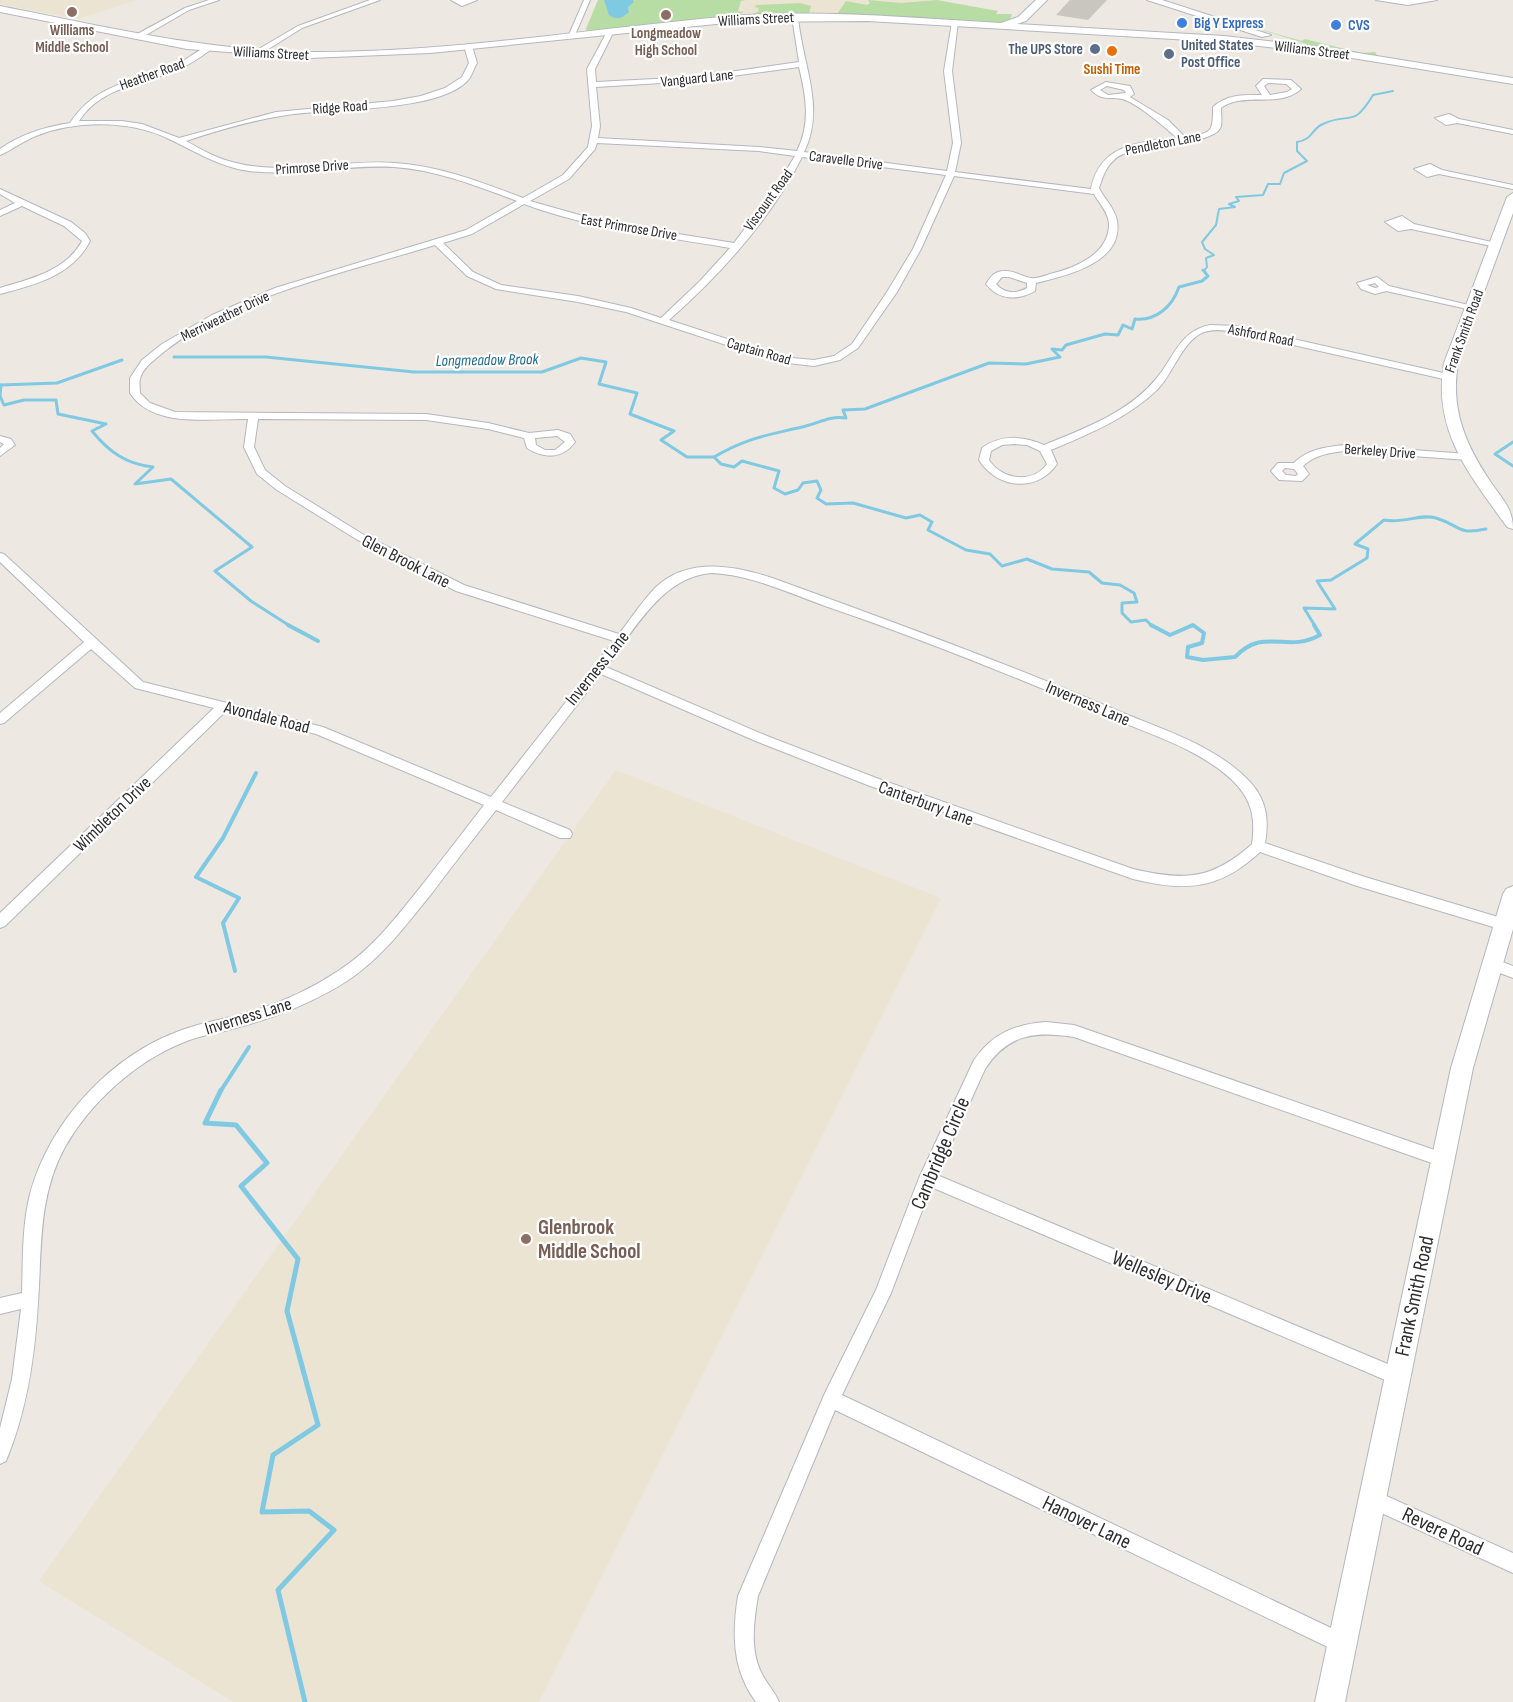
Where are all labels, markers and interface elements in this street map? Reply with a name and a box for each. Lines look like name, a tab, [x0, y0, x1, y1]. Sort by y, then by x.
marker: Williams Middle School	[65, 5, 79, 19]
marker: Longmeadow High School	[659, 8, 673, 22]
street label: Williams Street	[718, 8, 795, 31]
place label: Big Y Express	[1194, 14, 1264, 33]
marker: Big Y Express	[1175, 16, 1189, 30]
place label: CVS	[1348, 16, 1370, 35]
marker: CVS	[1329, 18, 1343, 32]
place label: Williams Middle School	[35, 21, 109, 57]
place label: Longmeadow High School	[631, 24, 701, 60]
place label: United States Post Office	[1181, 36, 1254, 72]
street label: Williams Street	[1273, 36, 1351, 65]
place label: The UPS Store	[1008, 40, 1083, 59]
street label: Williams Street	[232, 42, 310, 65]
marker: The UPS Store	[1088, 42, 1102, 56]
marker: Sushi Time	[1105, 44, 1119, 58]
marker: United States Post Office	[1162, 47, 1176, 61]
street label: Heather Road	[117, 54, 187, 95]
place label: Sushi Time	[1083, 60, 1141, 79]
street label: Vanguard Lane	[660, 65, 734, 92]
street label: Ridge Road	[312, 96, 368, 119]
street label: Pendleton Lane	[1123, 127, 1203, 160]
street label: Caravelle Drive	[808, 147, 884, 174]
street label: Primrose Drive	[275, 155, 349, 180]
street label: Viscount Road	[740, 166, 797, 235]
street label: East Primrose Drive	[579, 210, 679, 245]
street label: Merriweather Drive	[178, 287, 273, 346]
street label: Frank Smith Road	[1441, 287, 1488, 375]
street label: Ashford Road	[1226, 320, 1295, 351]
street label: Captain Road	[725, 333, 793, 370]
water label: Longmeadow Brook	[436, 350, 540, 371]
street label: Berkeley Drive	[1344, 440, 1416, 463]
street label: Glen Brook Lane	[358, 530, 453, 593]
street label: Inverness Lane	[561, 627, 634, 710]
street label: Inverness Lane	[1042, 676, 1133, 731]
street label: Avondale Road	[221, 696, 312, 738]
street label: Wimbleton Drive	[69, 772, 155, 856]
street label: Canterbury Lane	[875, 777, 976, 830]
street label: Inverness Lane	[202, 993, 294, 1040]
street label: Cambridge Circle	[906, 1093, 975, 1213]
place label: Glenbrook Middle School	[538, 1215, 641, 1264]
marker: Glenbrook Middle School	[519, 1232, 533, 1246]
street label: Frank Smith Road	[1390, 1234, 1439, 1358]
street label: Wellesley Drive	[1108, 1245, 1215, 1310]
street label: Hanover Lane	[1038, 1490, 1135, 1555]
street label: Revere Road	[1398, 1502, 1487, 1561]

